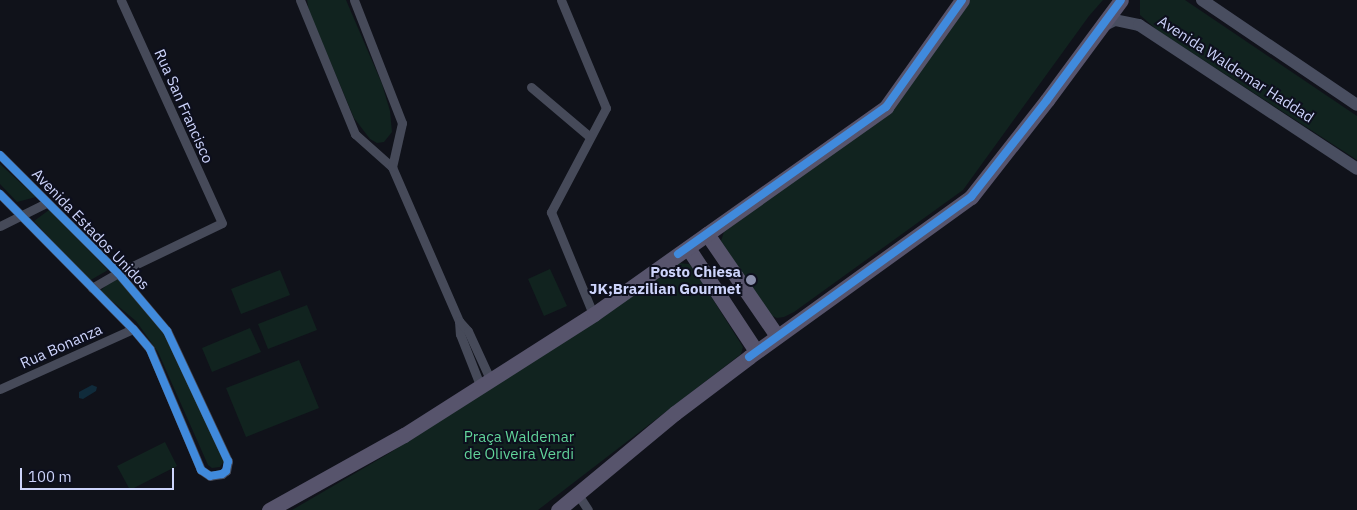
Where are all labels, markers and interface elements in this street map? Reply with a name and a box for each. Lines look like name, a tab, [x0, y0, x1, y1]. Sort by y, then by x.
street label: Avenida Waldemar Haddad	[1155, 12, 1317, 126]
street label: Rua San Francisco	[151, 46, 217, 166]
street label: Avenida Estados Unidos	[28, 165, 154, 293]
place label: Posto Chiesa JK;Brazilian Gourmet	[589, 262, 741, 297]
marker: Posto Chiesa JK;Brazilian Gourmet	[745, 274, 757, 286]
street label: Rua Bonanza	[17, 320, 105, 372]
park label: Praça Waldemar de Oliveira Verdi	[464, 427, 574, 462]
scale bar	[22, 458, 176, 490]
text: 100 m	[28, 467, 72, 486]

